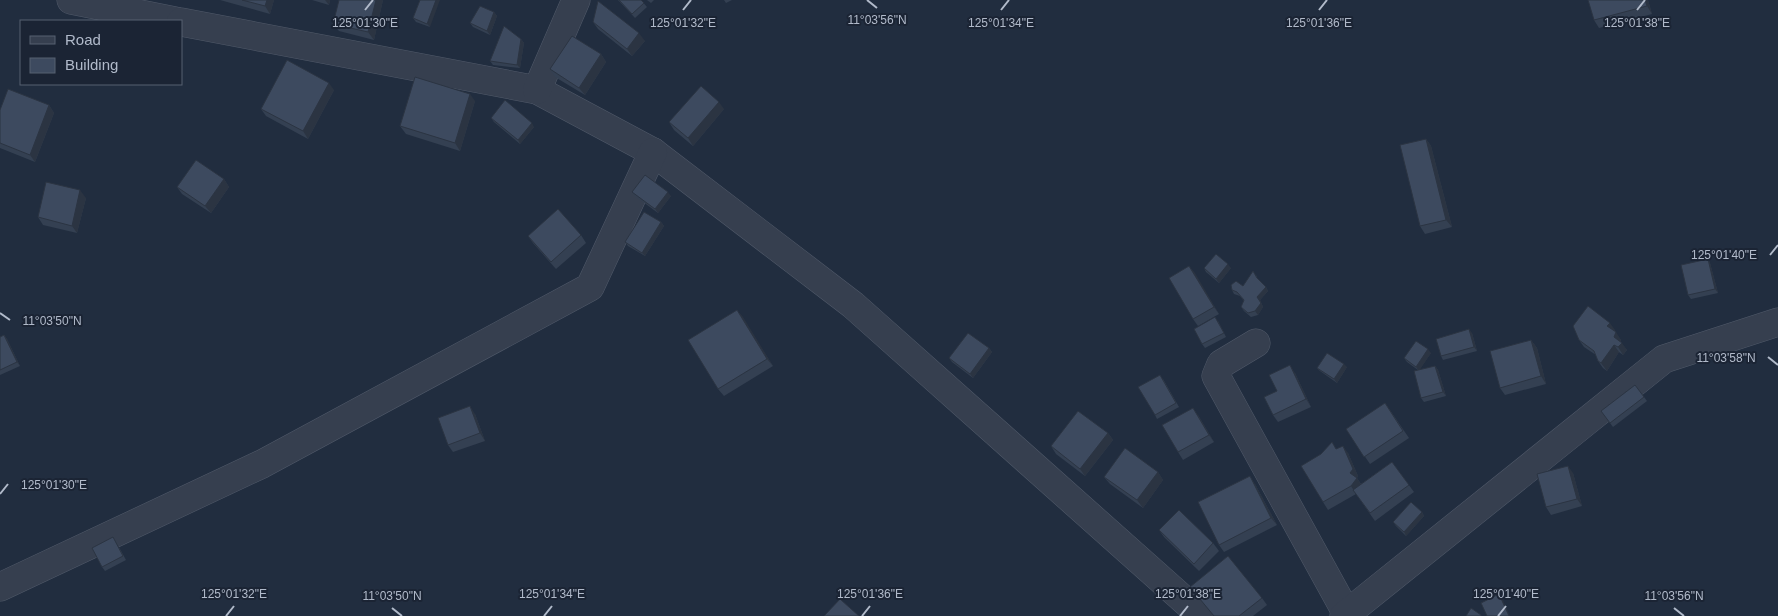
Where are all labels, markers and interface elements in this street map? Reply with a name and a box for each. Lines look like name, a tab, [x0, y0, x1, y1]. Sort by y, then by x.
text: 11°03'56"N	[847, 13, 907, 27]
text: 125°01'30"E	[332, 16, 398, 30]
text: 125°01'32"E	[650, 16, 716, 30]
text: 125°01'34"E	[968, 16, 1034, 30]
text: 125°01'36"E	[1286, 16, 1352, 30]
text: 125°01'38"E	[1604, 16, 1670, 30]
legend	[20, 20, 182, 85]
text: Road	[65, 31, 101, 48]
text: Building	[65, 56, 118, 73]
text: 125°01'40"E	[1691, 248, 1757, 262]
text: 11°03'50"N	[22, 314, 82, 328]
text: 11°03'58"N	[1696, 351, 1756, 365]
text: 125°01'30"E	[21, 478, 87, 492]
text: 125°01'32"E	[201, 587, 267, 601]
text: 125°01'34"E	[519, 587, 585, 601]
text: 125°01'36"E	[837, 587, 903, 601]
text: 125°01'38"E	[1155, 587, 1221, 601]
text: 125°01'40"E	[1473, 587, 1539, 601]
text: 11°03'50"N	[362, 589, 422, 603]
text: 11°03'56"N	[1644, 589, 1704, 603]

